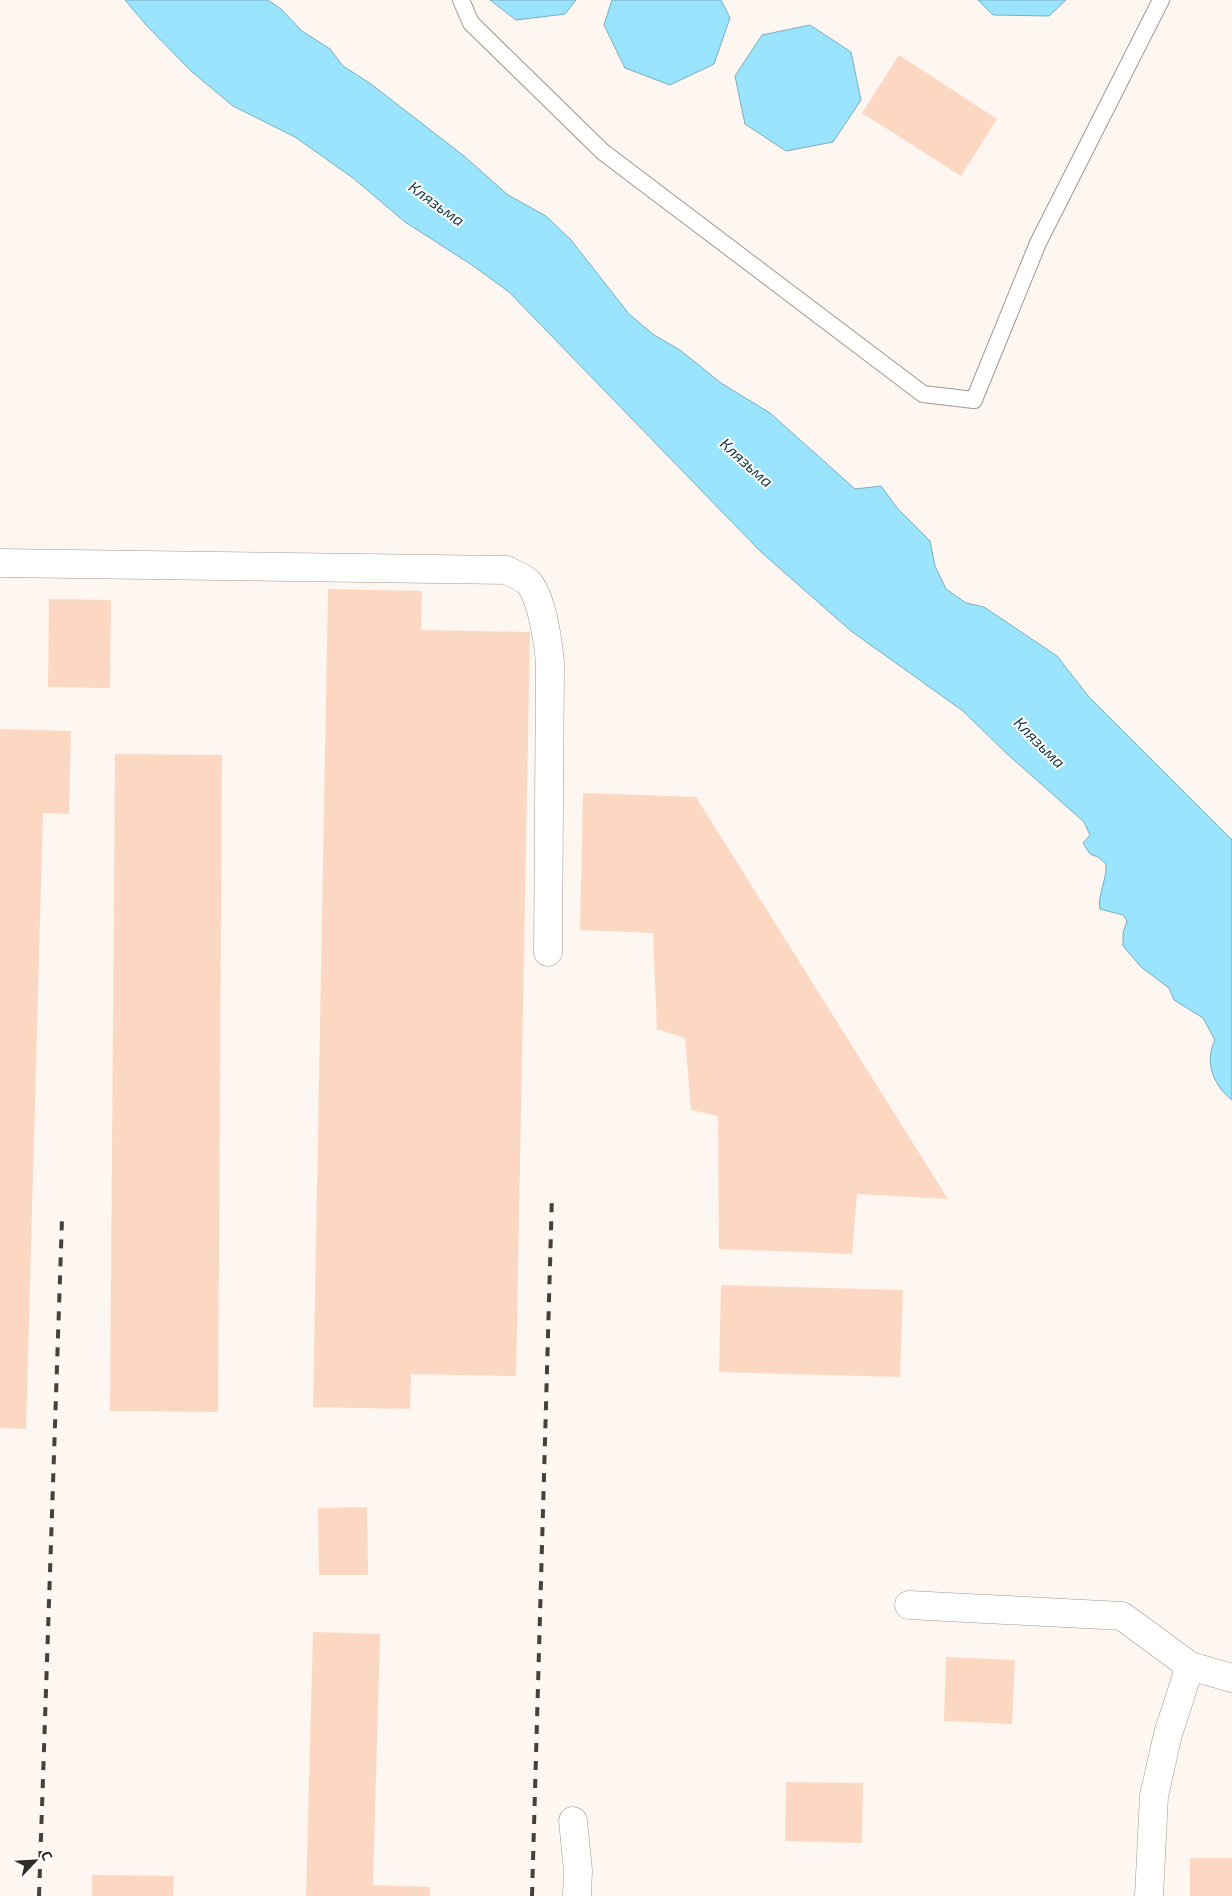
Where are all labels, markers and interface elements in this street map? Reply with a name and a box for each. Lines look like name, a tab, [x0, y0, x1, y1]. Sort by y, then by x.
water label: Клязьма	[405, 176, 469, 230]
water label: Клязьма	[717, 433, 777, 491]
water label: Клязьма	[1011, 713, 1069, 771]
north arrow	[10, 1836, 60, 1886]
text: С	[38, 1848, 57, 1863]

